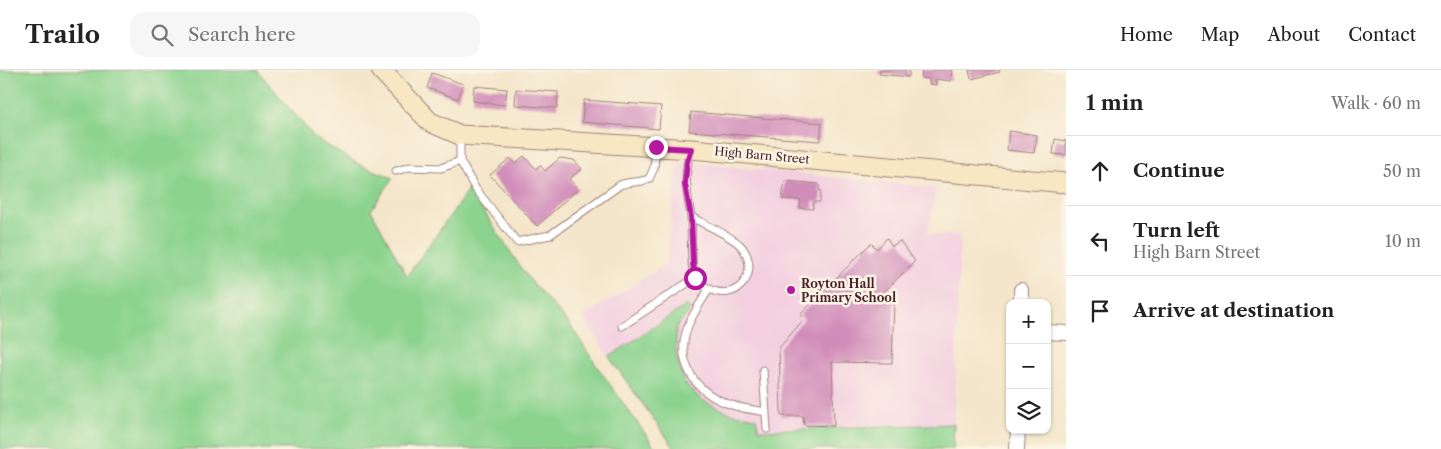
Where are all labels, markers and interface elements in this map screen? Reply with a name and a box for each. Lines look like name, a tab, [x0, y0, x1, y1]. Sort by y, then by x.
search box	[130, 12, 480, 57]
text: Trailo	[25, 20, 100, 49]
icon: search	[148, 21, 176, 49]
text: Search here	[188, 23, 296, 46]
text: Home	[1120, 24, 1173, 46]
text: Map	[1201, 24, 1239, 46]
text: About	[1267, 24, 1320, 46]
text: Contact	[1348, 24, 1416, 46]
text: 1 min	[1086, 90, 1144, 115]
text: Walk · 60 m	[1331, 93, 1421, 113]
route end	[645, 136, 668, 159]
street label: High Barn Street	[714, 143, 811, 167]
icon: ahead	[1086, 157, 1114, 185]
text: Continue	[1133, 159, 1225, 182]
text: 50 m	[1383, 161, 1421, 181]
text: Turn left	[1133, 219, 1220, 242]
icon: left	[1086, 227, 1114, 255]
text: 10 m	[1385, 231, 1421, 251]
text: High Barn Street	[1133, 242, 1260, 262]
route start	[684, 267, 707, 290]
place label: Royton Hall Primary School	[801, 276, 896, 305]
marker: Royton Hall Primary School	[785, 284, 797, 296]
icon: arrive	[1086, 297, 1114, 325]
map controls	[1006, 299, 1051, 434]
button: +	[1006, 299, 1051, 344]
text: Arrive at destination	[1133, 299, 1334, 322]
button: −	[1006, 344, 1051, 389]
button: layers	[1006, 389, 1051, 434]

